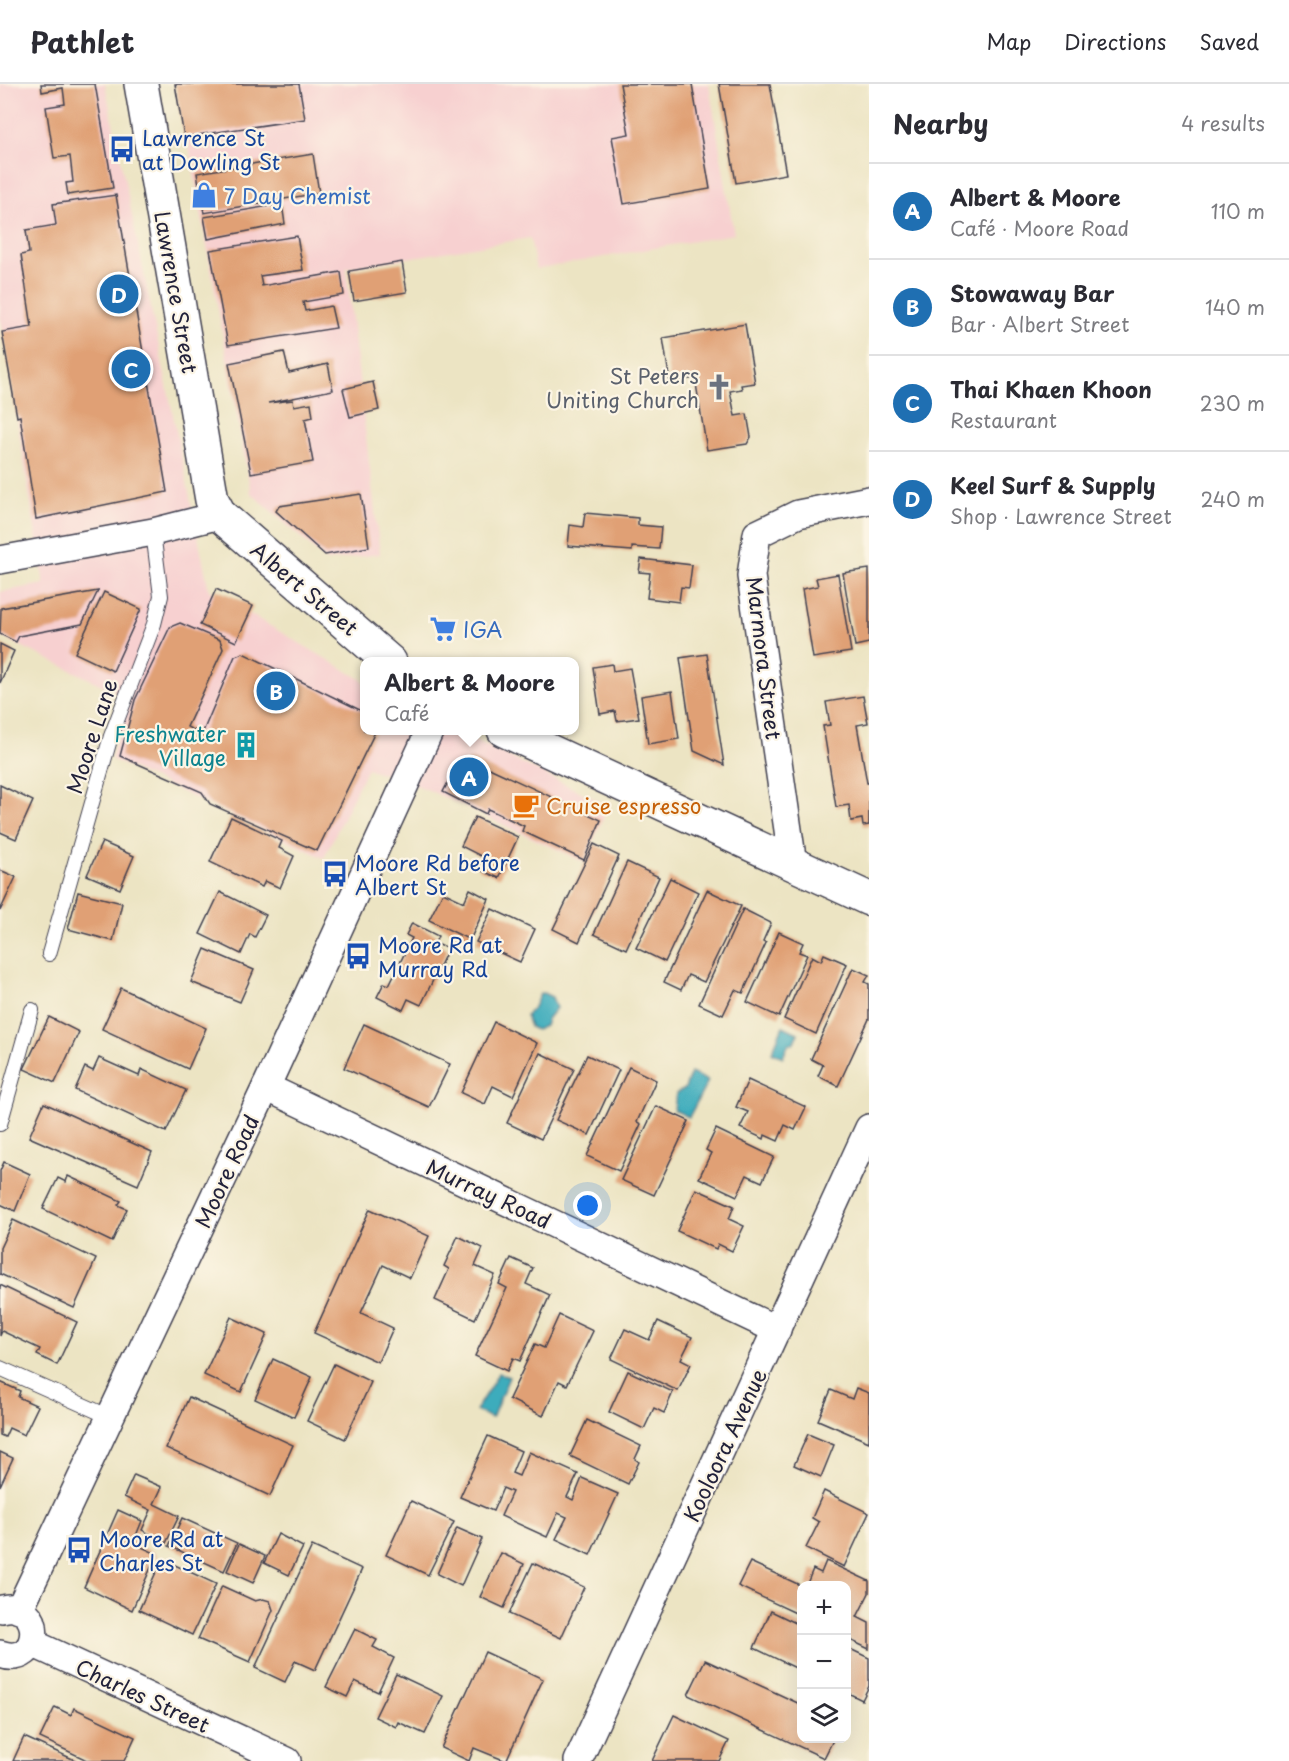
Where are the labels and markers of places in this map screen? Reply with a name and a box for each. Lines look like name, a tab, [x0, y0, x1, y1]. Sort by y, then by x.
place label: Lawrence St at Dowling St	[142, 121, 280, 177]
bus stop icon: Lawrence St at Dowling St	[107, 134, 137, 164]
place label: 7 Day Chemist	[224, 179, 371, 211]
shop icon: 7 Day Chemist	[189, 180, 219, 210]
pin: D	[100, 272, 138, 316]
pin: C	[112, 346, 150, 392]
place label: St Peters Uniting Church	[546, 359, 699, 415]
church icon: St Peters Uniting Church	[704, 372, 734, 402]
place label: IGA	[463, 613, 502, 645]
supermarket icon: IGA	[428, 614, 458, 644]
pin: B	[256, 668, 296, 714]
place label: Freshwater Village	[114, 717, 226, 773]
building icon: Freshwater Village	[231, 730, 261, 760]
pin: A	[450, 754, 488, 800]
place label: Cruise espresso	[546, 789, 701, 821]
cafe icon: Cruise espresso	[511, 790, 541, 820]
place label: Moore Rd before Albert St	[355, 846, 520, 902]
bus stop icon: Moore Rd before Albert St	[320, 859, 350, 889]
place label: Moore Rd at Murray Rd	[378, 928, 502, 984]
bus stop icon: Moore Rd at Murray Rd	[343, 941, 373, 971]
place label: Moore Rd at Charles St	[99, 1522, 223, 1578]
bus stop icon: Moore Rd at Charles St	[64, 1535, 94, 1565]

